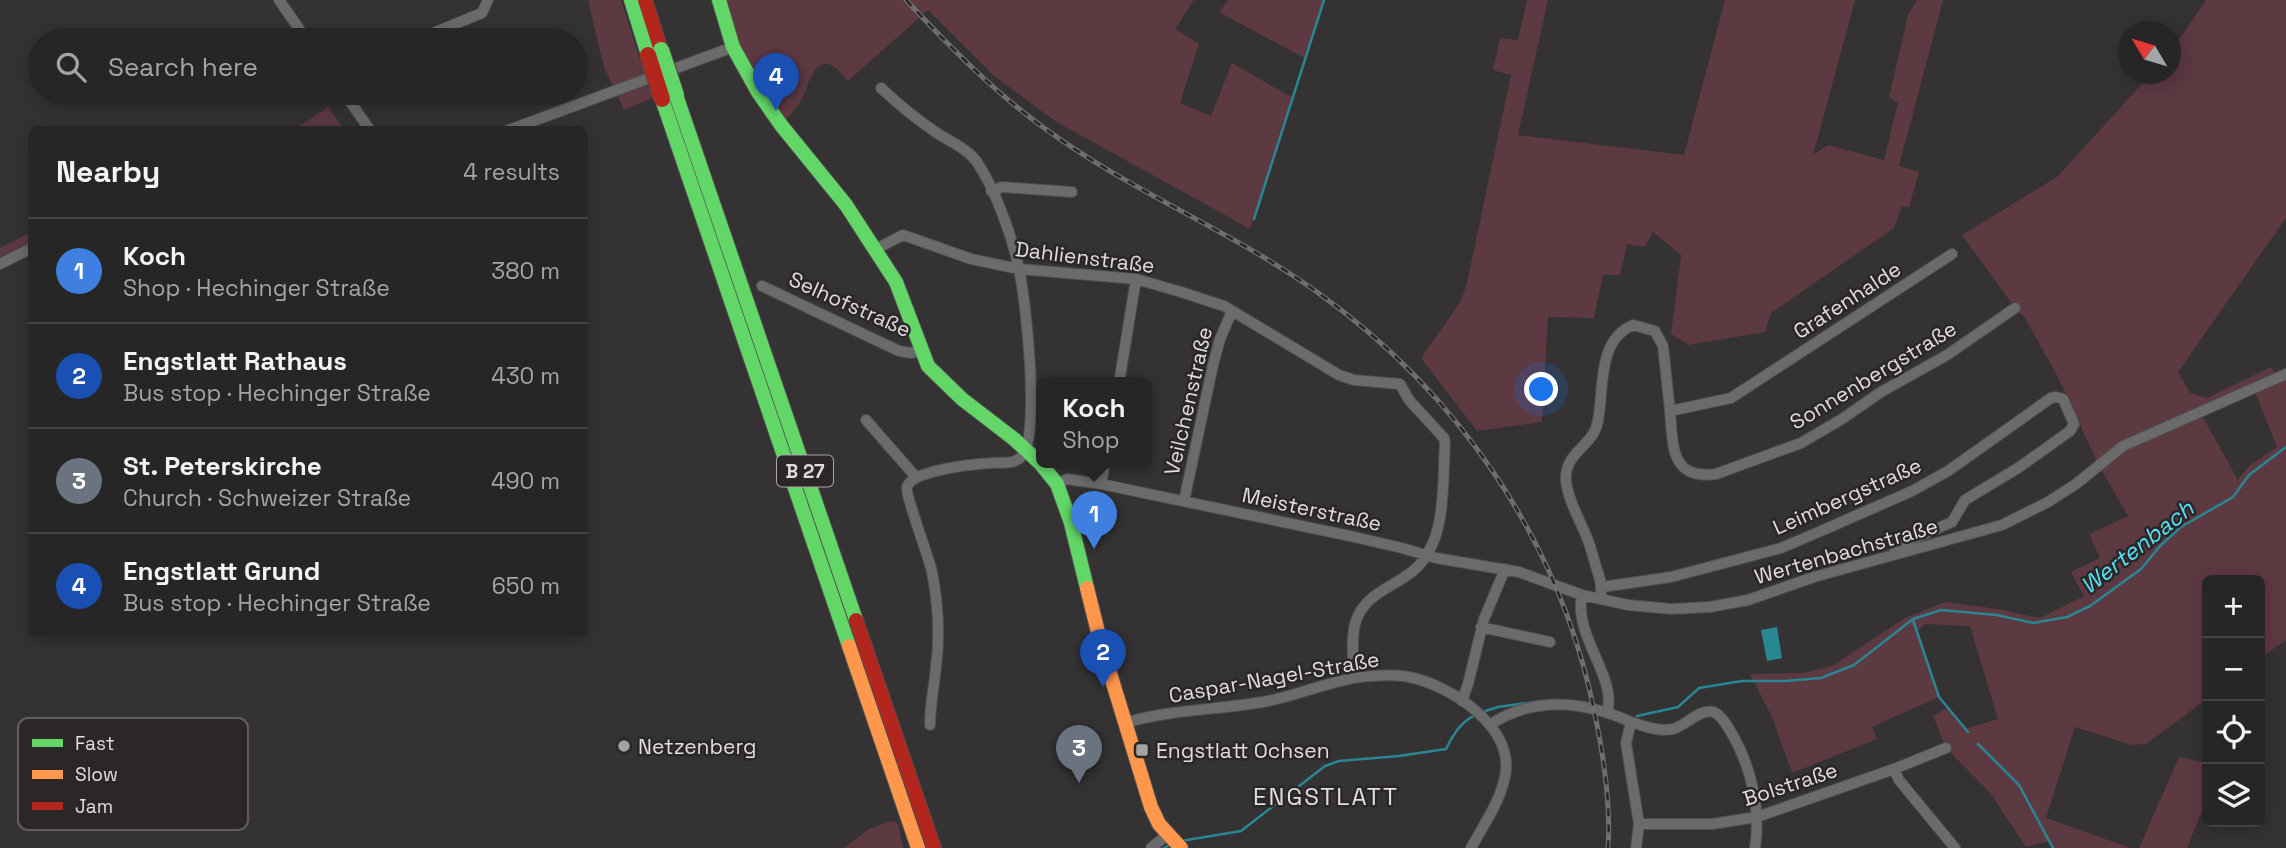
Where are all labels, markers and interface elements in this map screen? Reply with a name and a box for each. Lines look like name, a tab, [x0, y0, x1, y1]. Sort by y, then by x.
north arrow	[2118, 21, 2181, 84]
search box	[28, 28, 588, 105]
icon: search	[52, 48, 90, 86]
text: Search here	[108, 50, 258, 84]
pin: 4	[753, 53, 799, 111]
text: Nearby	[56, 152, 160, 191]
text: 4 results	[463, 157, 560, 187]
street label: Dahlienstraße	[1014, 235, 1156, 279]
text: Koch	[123, 239, 186, 273]
street label: Grafenhalde	[1788, 255, 1906, 345]
text: 1	[74, 256, 84, 286]
text: 380 m	[491, 256, 560, 286]
street label: Selhofstraße	[785, 265, 915, 343]
text: Shop · Hechinger Straße	[123, 273, 390, 303]
street label: Sonnenbergstraße	[1785, 315, 1961, 435]
street label: Veilchenstraße	[1158, 324, 1218, 478]
text: Engstlatt Rathaus	[123, 344, 347, 378]
text: 2	[72, 361, 86, 391]
text: 430 m	[491, 361, 560, 391]
your location	[1524, 372, 1558, 406]
popup	[1036, 377, 1152, 468]
text: Bus stop · Hechinger Straße	[123, 378, 431, 408]
text: Koch	[1062, 391, 1126, 425]
text: Shop	[1062, 425, 1120, 455]
text: St. Peterskirche	[123, 449, 322, 483]
street label: Leimbergstraße	[1769, 451, 1925, 541]
road number: B 27	[777, 456, 833, 486]
text: 3	[72, 466, 86, 496]
text: 490 m	[491, 466, 560, 496]
street label: Meisterstraße	[1240, 481, 1384, 537]
text: Church · Schweizer Straße	[123, 483, 411, 513]
pin: 1	[1071, 491, 1117, 549]
water label: Wertenbach	[2074, 493, 2200, 601]
street label: Wertenbachstraße	[1751, 512, 1941, 590]
text: Engstlatt Grund	[123, 554, 320, 588]
text: 4	[72, 571, 86, 601]
text: 650 m	[492, 571, 560, 601]
map controls	[2202, 575, 2265, 827]
button: +	[2202, 575, 2265, 638]
text: Bus stop · Hechinger Straße	[123, 588, 431, 618]
pin: 2	[1080, 629, 1126, 687]
button: −	[2202, 638, 2265, 701]
street label: Caspar-Nagel-Straße	[1167, 645, 1381, 709]
button: locate	[2202, 701, 2265, 764]
legend	[18, 718, 248, 830]
pin: 3	[1056, 725, 1102, 783]
text: Fast	[75, 731, 115, 756]
place label: Netzenberg	[638, 733, 756, 760]
place label: Engstlatt Ochsen	[1156, 737, 1330, 764]
marker: Netzenberg	[616, 738, 632, 754]
marker: Engstlatt Ochsen	[1134, 742, 1150, 758]
street label: Bolstraße	[1739, 756, 1841, 812]
text: Slow	[75, 762, 118, 787]
button: layers	[2202, 764, 2265, 827]
district label: ENGSTLATT	[1253, 781, 1399, 812]
text: Jam	[75, 794, 113, 819]

